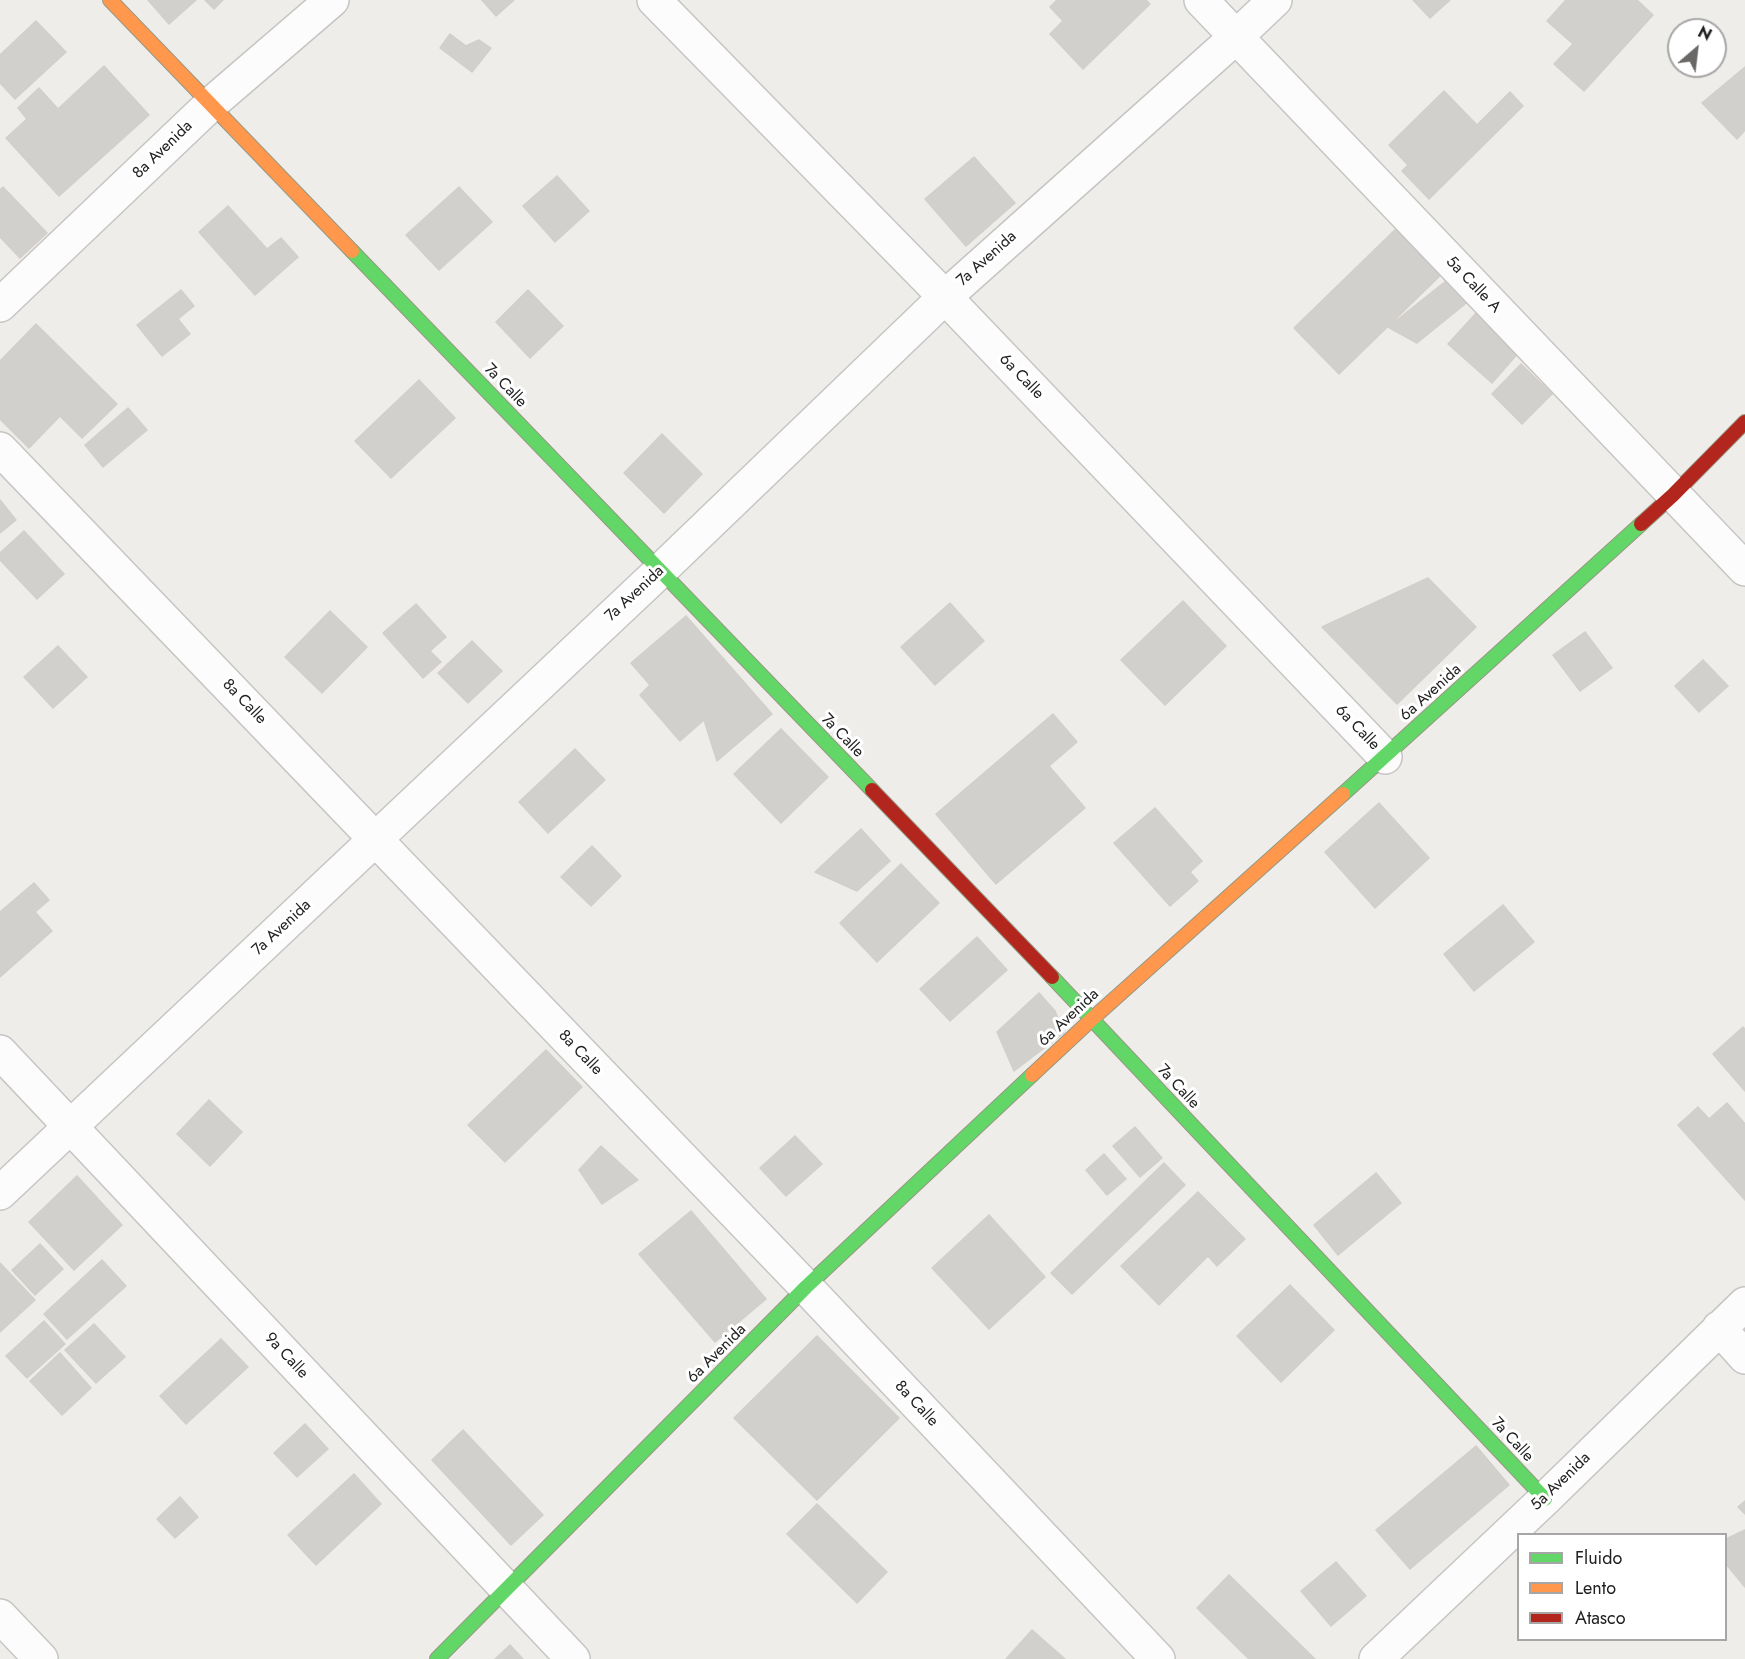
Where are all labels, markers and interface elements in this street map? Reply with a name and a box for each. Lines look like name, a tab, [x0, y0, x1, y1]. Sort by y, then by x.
north arrow	[1667, 18, 1727, 78]
text: N	[1694, 20, 1716, 47]
street label: 8a Avenida	[129, 117, 197, 183]
street label: 7a Avenida	[953, 227, 1021, 291]
street label: 5a Calle A	[1441, 253, 1505, 317]
street label: 6a Calle	[995, 350, 1047, 404]
street label: 7a Calle	[479, 360, 531, 412]
street label: 7a Avenida	[602, 562, 668, 626]
street label: 6a Avenida	[1396, 660, 1466, 726]
street label: 8a Calle	[218, 675, 270, 729]
street label: 6a Calle	[1331, 701, 1383, 755]
street label: 7a Calle	[816, 710, 868, 762]
street label: 7a Avenida	[249, 896, 315, 960]
street label: 6a Avenida	[1035, 985, 1103, 1051]
street label: 8a Calle	[554, 1026, 606, 1080]
street label: 7a Calle	[1153, 1061, 1203, 1113]
street label: 6a Avenida	[683, 1320, 751, 1388]
street label: 9a Calle	[260, 1329, 312, 1383]
street label: 8a Calle	[890, 1377, 942, 1431]
street label: 7a Calle	[1487, 1414, 1537, 1466]
street label: 5a Avenida	[1527, 1449, 1595, 1515]
legend	[1517, 1533, 1727, 1641]
text: Fluido	[1575, 1545, 1622, 1571]
text: Lento	[1575, 1575, 1616, 1601]
text: Atasco	[1575, 1605, 1626, 1631]

